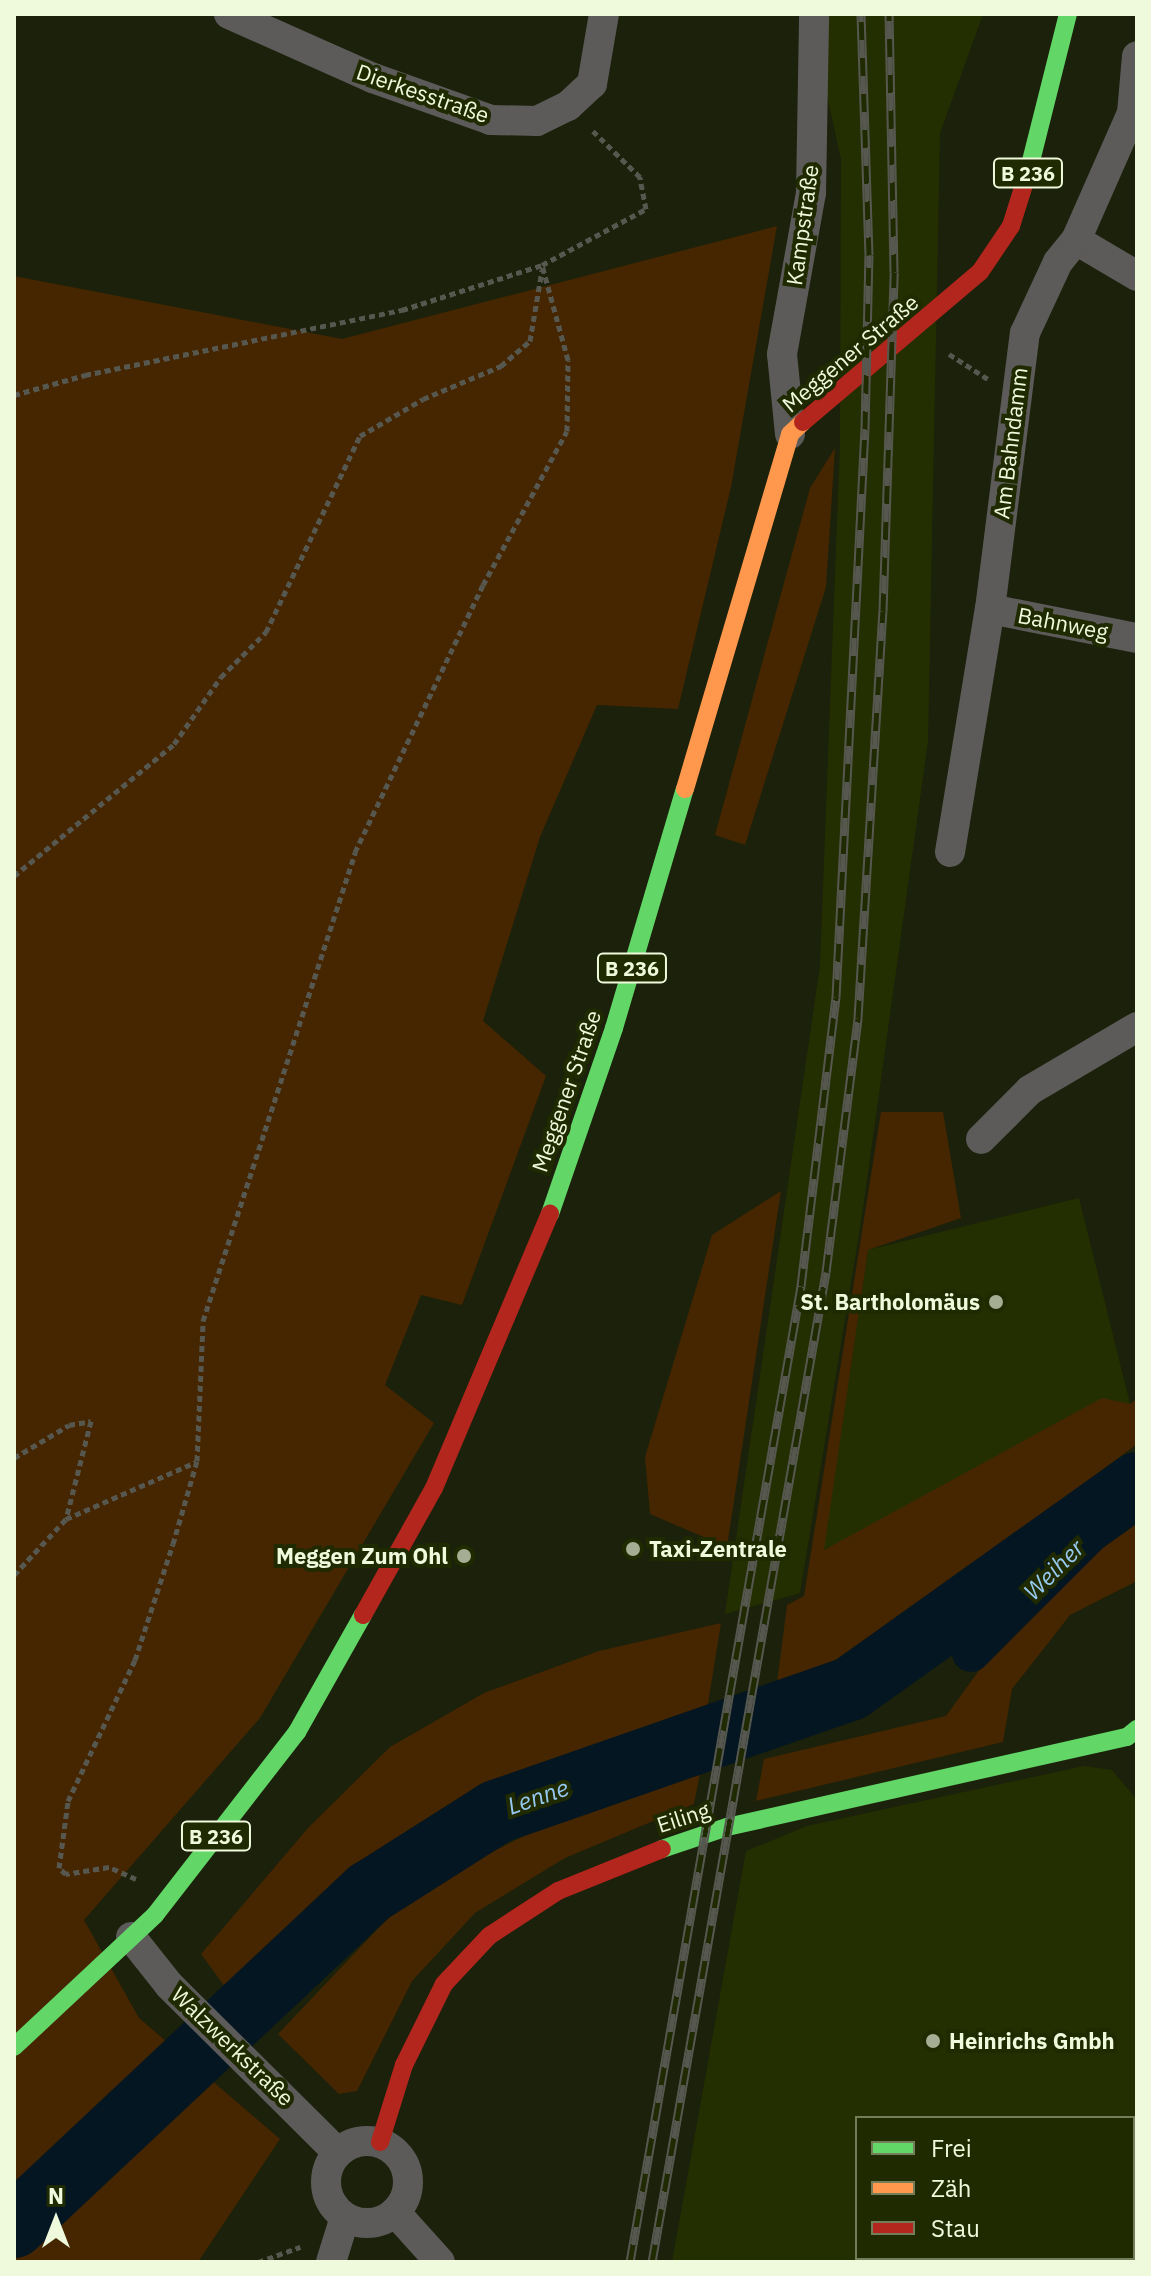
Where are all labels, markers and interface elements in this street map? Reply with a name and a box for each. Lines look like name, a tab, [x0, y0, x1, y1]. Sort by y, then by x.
street label: Dierkesstraße	[353, 58, 493, 128]
road number: B 236	[992, 157, 1064, 189]
street label: Kampstraße	[780, 163, 824, 287]
street label: Meggener Straße	[777, 288, 923, 418]
street label: Am Bahndamm	[988, 366, 1032, 520]
street label: Bahnweg	[1016, 601, 1110, 645]
road number: B 236	[596, 952, 668, 984]
street label: Meggener Straße	[526, 1007, 606, 1175]
place label: St. Bartholomäus	[800, 1289, 980, 1315]
marker: St. Bartholomäus	[987, 1293, 1005, 1311]
water label: Weiher	[1018, 1534, 1090, 1606]
place label: Taxi-Zentrale	[649, 1536, 787, 1562]
marker: Taxi-Zentrale	[624, 1540, 642, 1558]
place label: Meggen Zum Ohl	[276, 1543, 448, 1569]
marker: Meggen Zum Ohl	[455, 1547, 473, 1565]
water label: Lenne	[504, 1773, 572, 1821]
street label: Eiling	[653, 1796, 713, 1838]
road number: B 236	[180, 1820, 252, 1852]
street label: Walzwerkstraße	[166, 1981, 300, 2111]
place label: Heinrichs Gmbh	[949, 2028, 1115, 2054]
marker: Heinrichs Gmbh	[924, 2032, 942, 2050]
legend	[855, 2116, 1135, 2260]
text: Frei	[931, 2132, 972, 2164]
text: Zäh	[931, 2172, 971, 2204]
north arrow	[16, 2180, 96, 2260]
text: N	[48, 2181, 64, 2210]
text: Stau	[931, 2212, 980, 2244]

